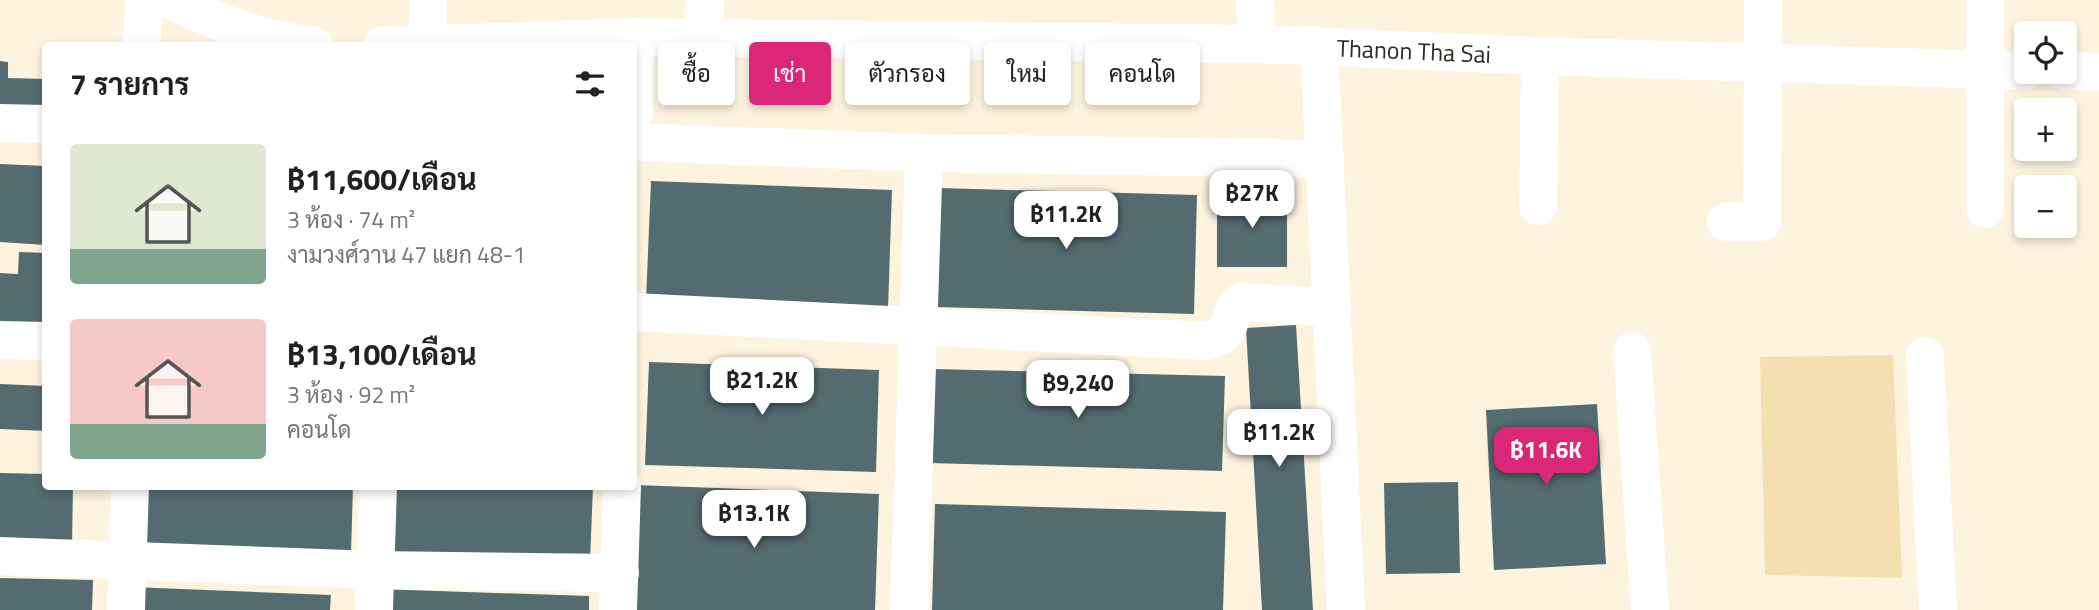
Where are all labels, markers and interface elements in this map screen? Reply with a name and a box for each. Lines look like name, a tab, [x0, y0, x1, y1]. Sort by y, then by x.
map controls	[2014, 21, 2077, 238]
button: locate	[2014, 21, 2077, 84]
street label: Thanon Tha Sai	[1336, 29, 1492, 72]
chip: ซื้อ	[658, 42, 735, 105]
chip: เช่า	[749, 42, 831, 105]
chip: ตัวกรอง	[845, 42, 970, 105]
chip: ใหม่	[984, 42, 1071, 105]
chip: คอนโด	[1085, 42, 1200, 105]
text: 7 รายการ	[70, 61, 189, 107]
icon: filters	[571, 65, 609, 103]
button: +	[2014, 98, 2077, 161]
text: ฿11,600/เดือน	[287, 156, 477, 202]
pin: ฿27K	[1211, 170, 1293, 230]
icon: home	[126, 172, 210, 256]
text: ฿27K	[1225, 175, 1279, 210]
button: −	[2014, 175, 2077, 238]
pin: ฿11.2K	[1009, 191, 1123, 251]
text: ฿11.2K	[1030, 196, 1102, 231]
text: 3 ห้อง · 74 m²	[287, 202, 415, 237]
text: งามวงศ์วาน 47 แยก 48-1	[287, 237, 526, 272]
text: ฿13,100/เดือน	[287, 331, 477, 377]
icon: home	[126, 347, 210, 431]
pin: ฿21.2K	[705, 358, 819, 417]
pin: ฿9,240	[1021, 360, 1135, 420]
text: ฿21.2K	[726, 362, 798, 397]
text: ฿9,240	[1042, 365, 1114, 400]
text: 3 ห้อง · 92 m²	[287, 377, 415, 412]
pin: ฿11.2K	[1222, 410, 1336, 469]
text: คอนโด	[287, 412, 351, 447]
text: ฿11.2K	[1243, 414, 1315, 449]
pin: ฿11.6K	[1489, 428, 1603, 487]
text: ฿11.6K	[1510, 432, 1582, 467]
pin: ฿13.1K	[697, 490, 811, 550]
text: ฿13.1K	[718, 495, 790, 530]

